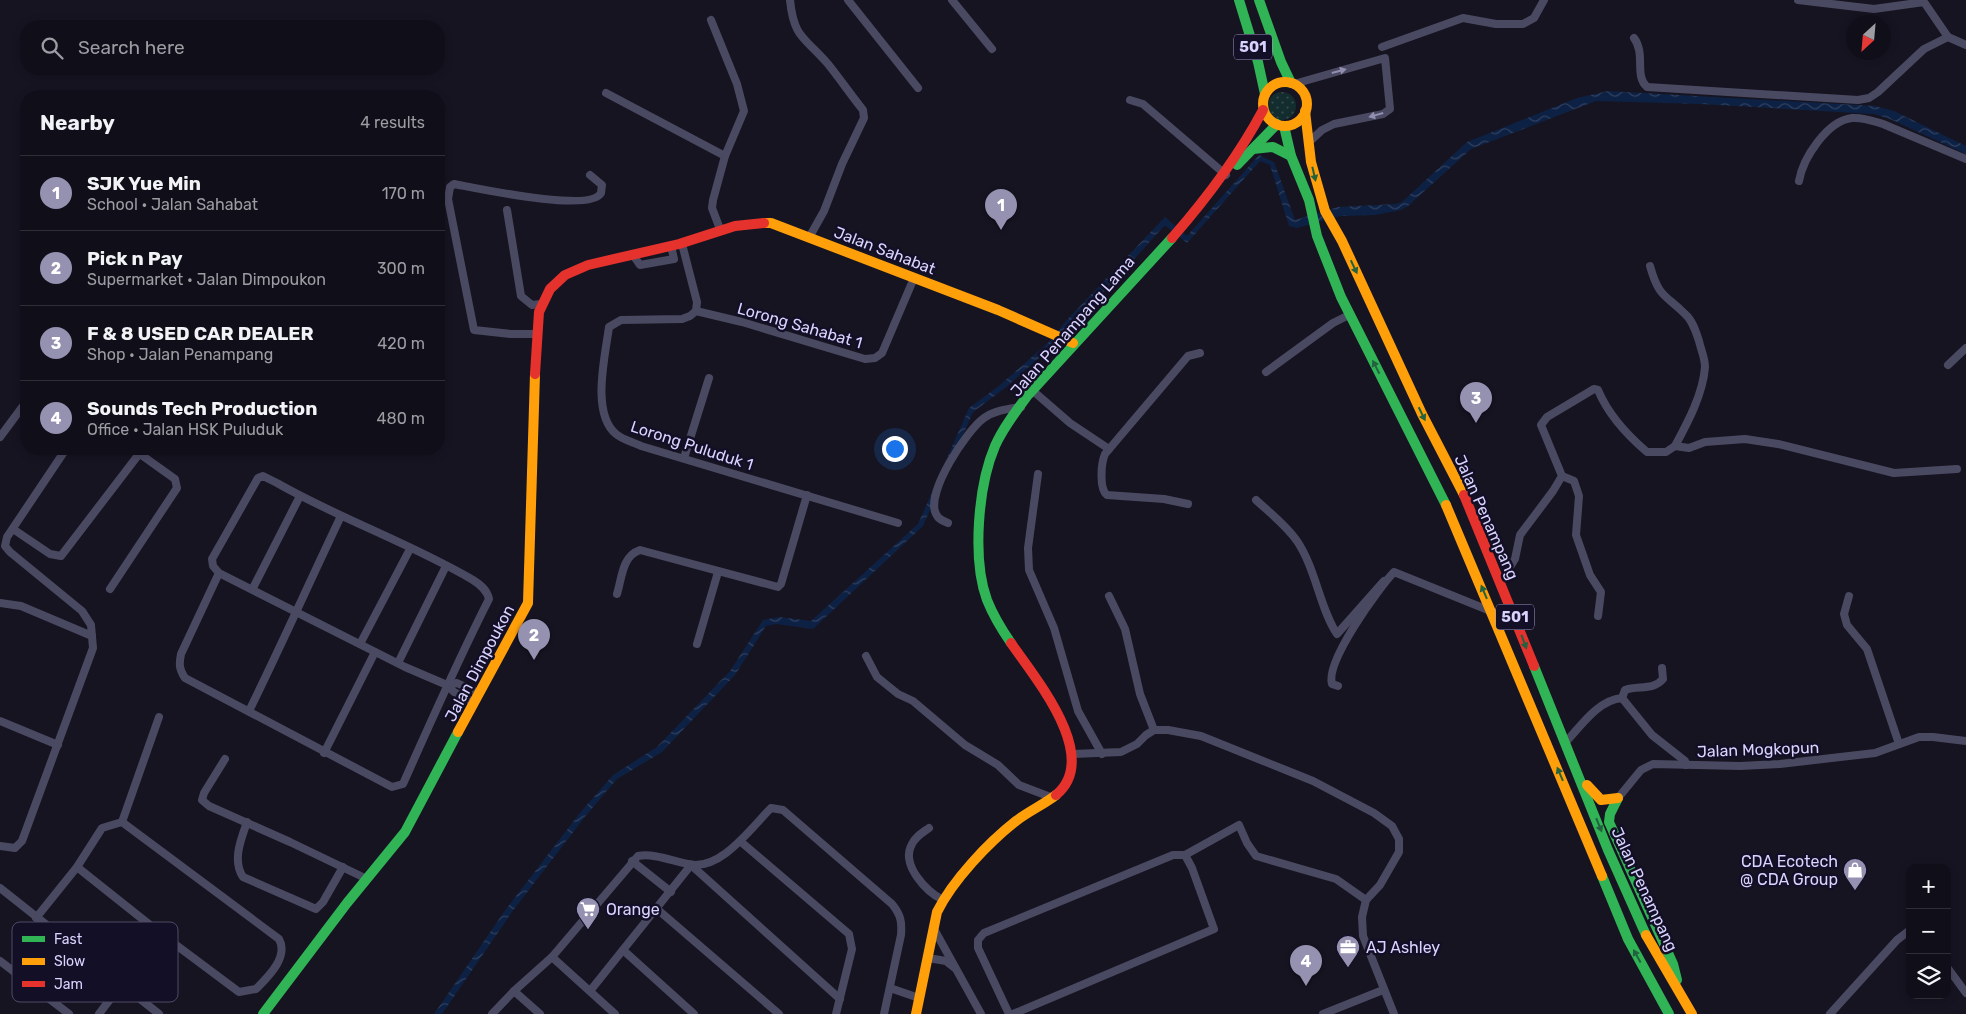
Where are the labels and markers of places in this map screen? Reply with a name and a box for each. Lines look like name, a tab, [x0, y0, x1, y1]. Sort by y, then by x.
pin: 1	[985, 189, 1017, 230]
pin: 3	[1460, 382, 1492, 423]
pin: 2	[518, 619, 550, 660]
place label: CDA Ecotech @ CDA Group	[1740, 852, 1838, 889]
shop icon: CDA Ecotech @ CDA Group	[1842, 857, 1868, 891]
supermarket icon: Orange	[575, 896, 601, 930]
place label: Orange	[606, 900, 660, 919]
office icon: AJ Ashley	[1335, 934, 1361, 968]
place label: AJ Ashley	[1366, 938, 1440, 957]
pin: 4	[1290, 945, 1322, 986]

